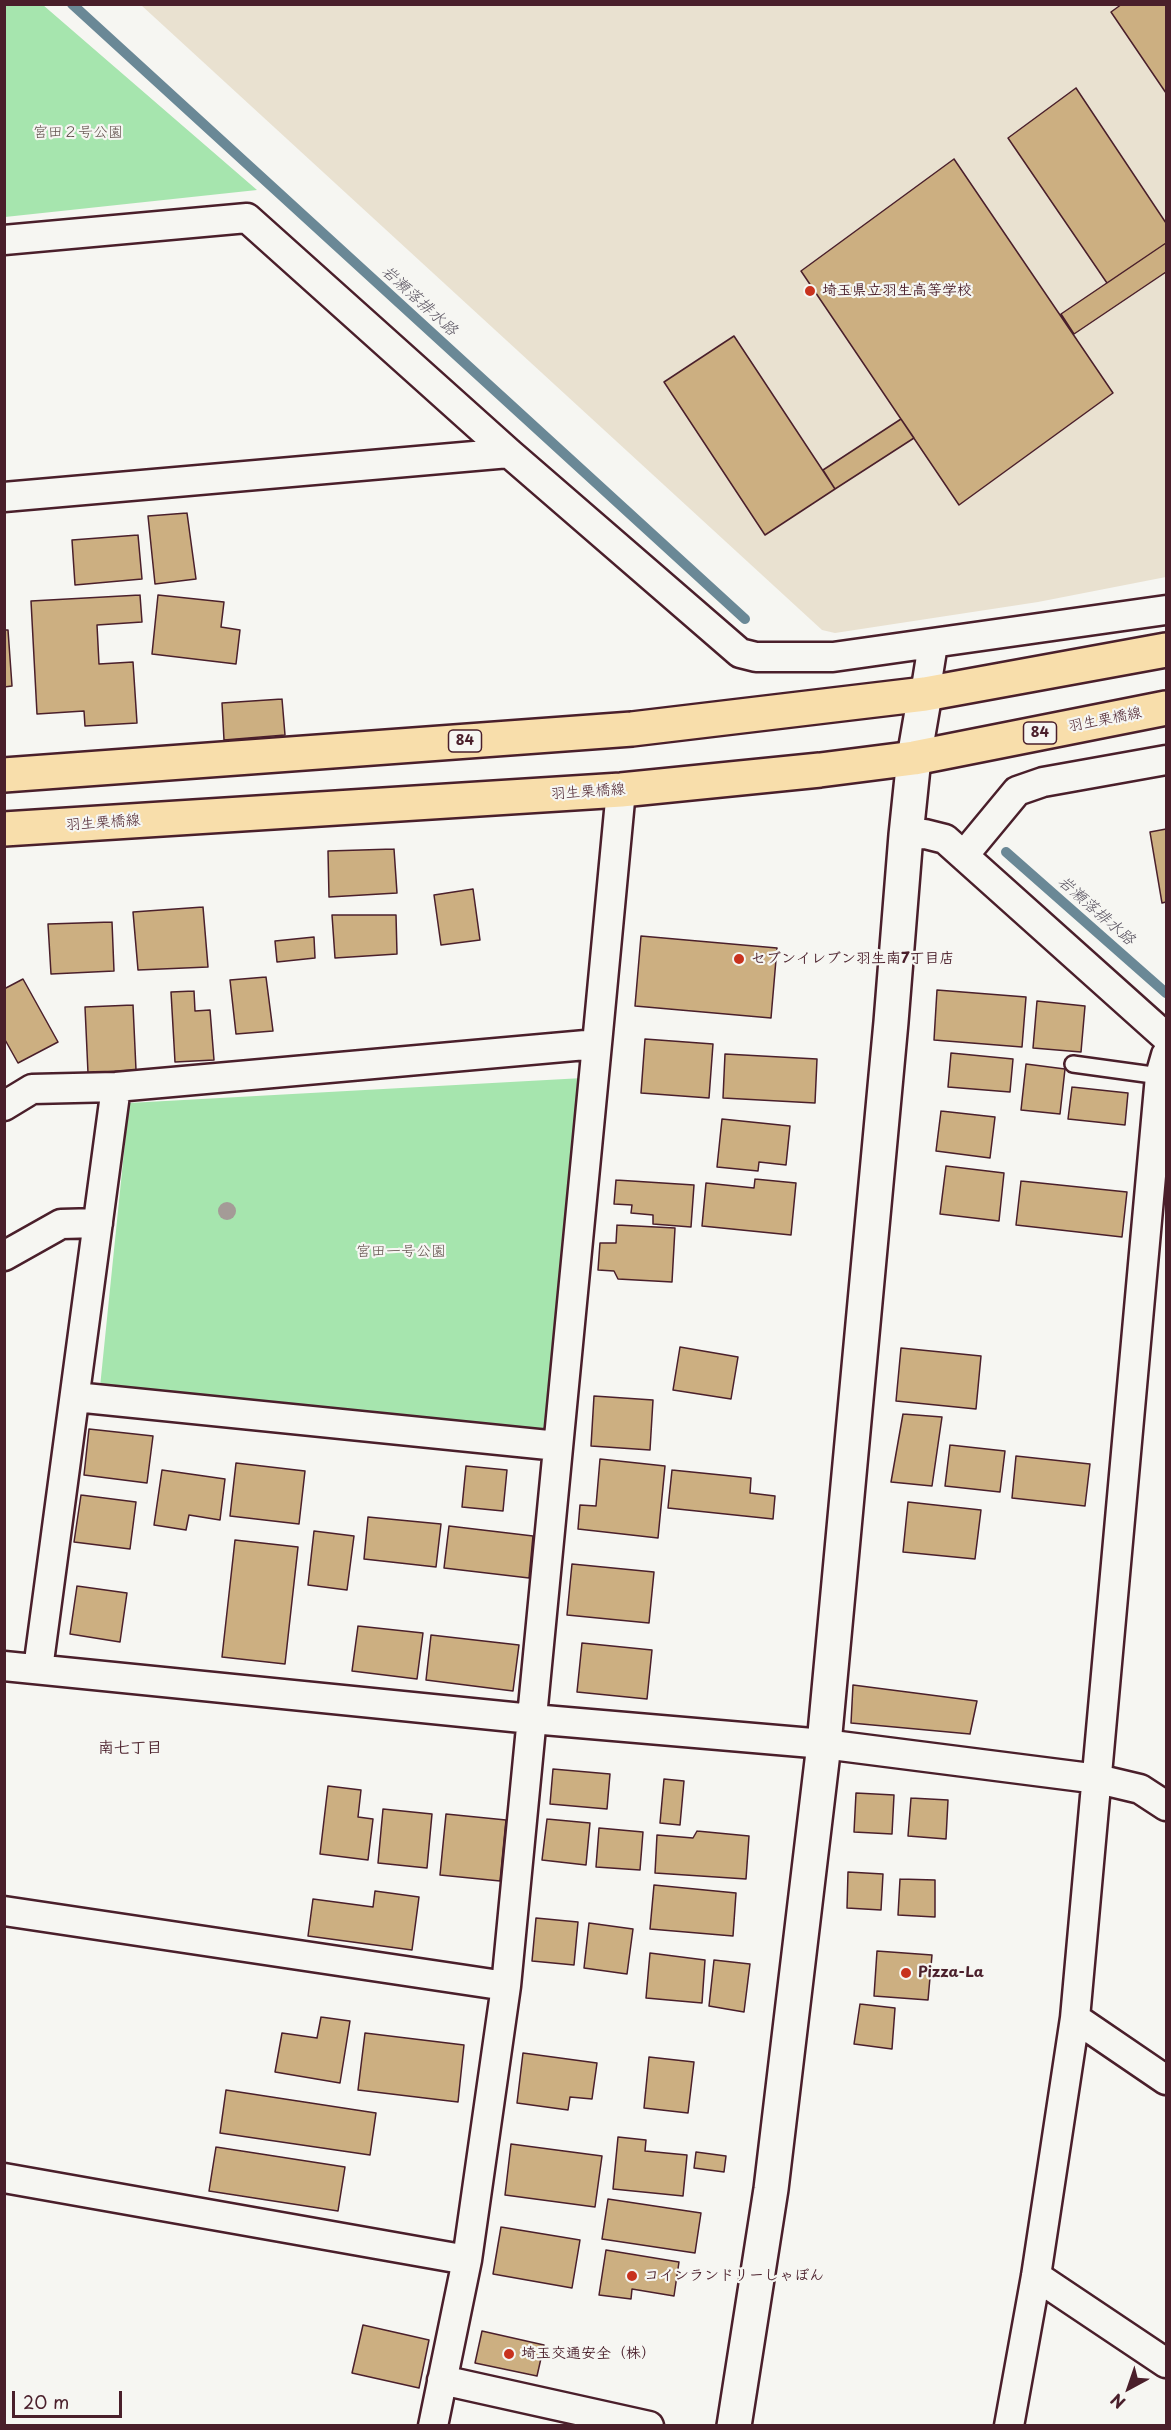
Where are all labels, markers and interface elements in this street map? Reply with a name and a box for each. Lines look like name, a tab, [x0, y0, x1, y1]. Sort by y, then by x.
park label: 宮田２号公園	[33, 124, 123, 142]
water label: 岩瀬落排水路	[377, 262, 461, 340]
place label: 埼玉県立羽生高等学校	[822, 282, 972, 300]
marker: 埼玉県立羽生高等学校	[803, 284, 817, 298]
street label: 羽生栗橋線	[1066, 704, 1144, 736]
road number: 84	[1024, 722, 1056, 744]
road number: 84	[448, 730, 482, 752]
street label: 羽生栗橋線	[550, 780, 626, 804]
street label: 羽生栗橋線	[65, 811, 141, 835]
water label: 岩瀬落排水路	[1053, 872, 1139, 950]
place label: セブンイレブン羽生南7丁目店	[751, 950, 955, 968]
marker: セブンイレブン羽生南7丁目店	[732, 952, 746, 966]
park label: 宮田一号公園	[356, 1243, 446, 1261]
district label: 南七丁目	[98, 1739, 162, 1759]
place label: Pizza-La	[918, 1964, 984, 1982]
marker: Pizza-La	[899, 1966, 913, 1980]
place label: コインランドリーしゃぼん	[644, 2267, 824, 2285]
marker: コインランドリーしゃぼん	[625, 2269, 639, 2283]
place label: 埼玉交通安全（株）	[521, 2345, 656, 2363]
marker: 埼玉交通安全（株）	[502, 2347, 516, 2361]
north arrow	[1099, 2358, 1159, 2418]
scale bar	[15, 2379, 124, 2417]
text: 20 m	[23, 2388, 69, 2415]
text: N	[1105, 2389, 1130, 2415]

